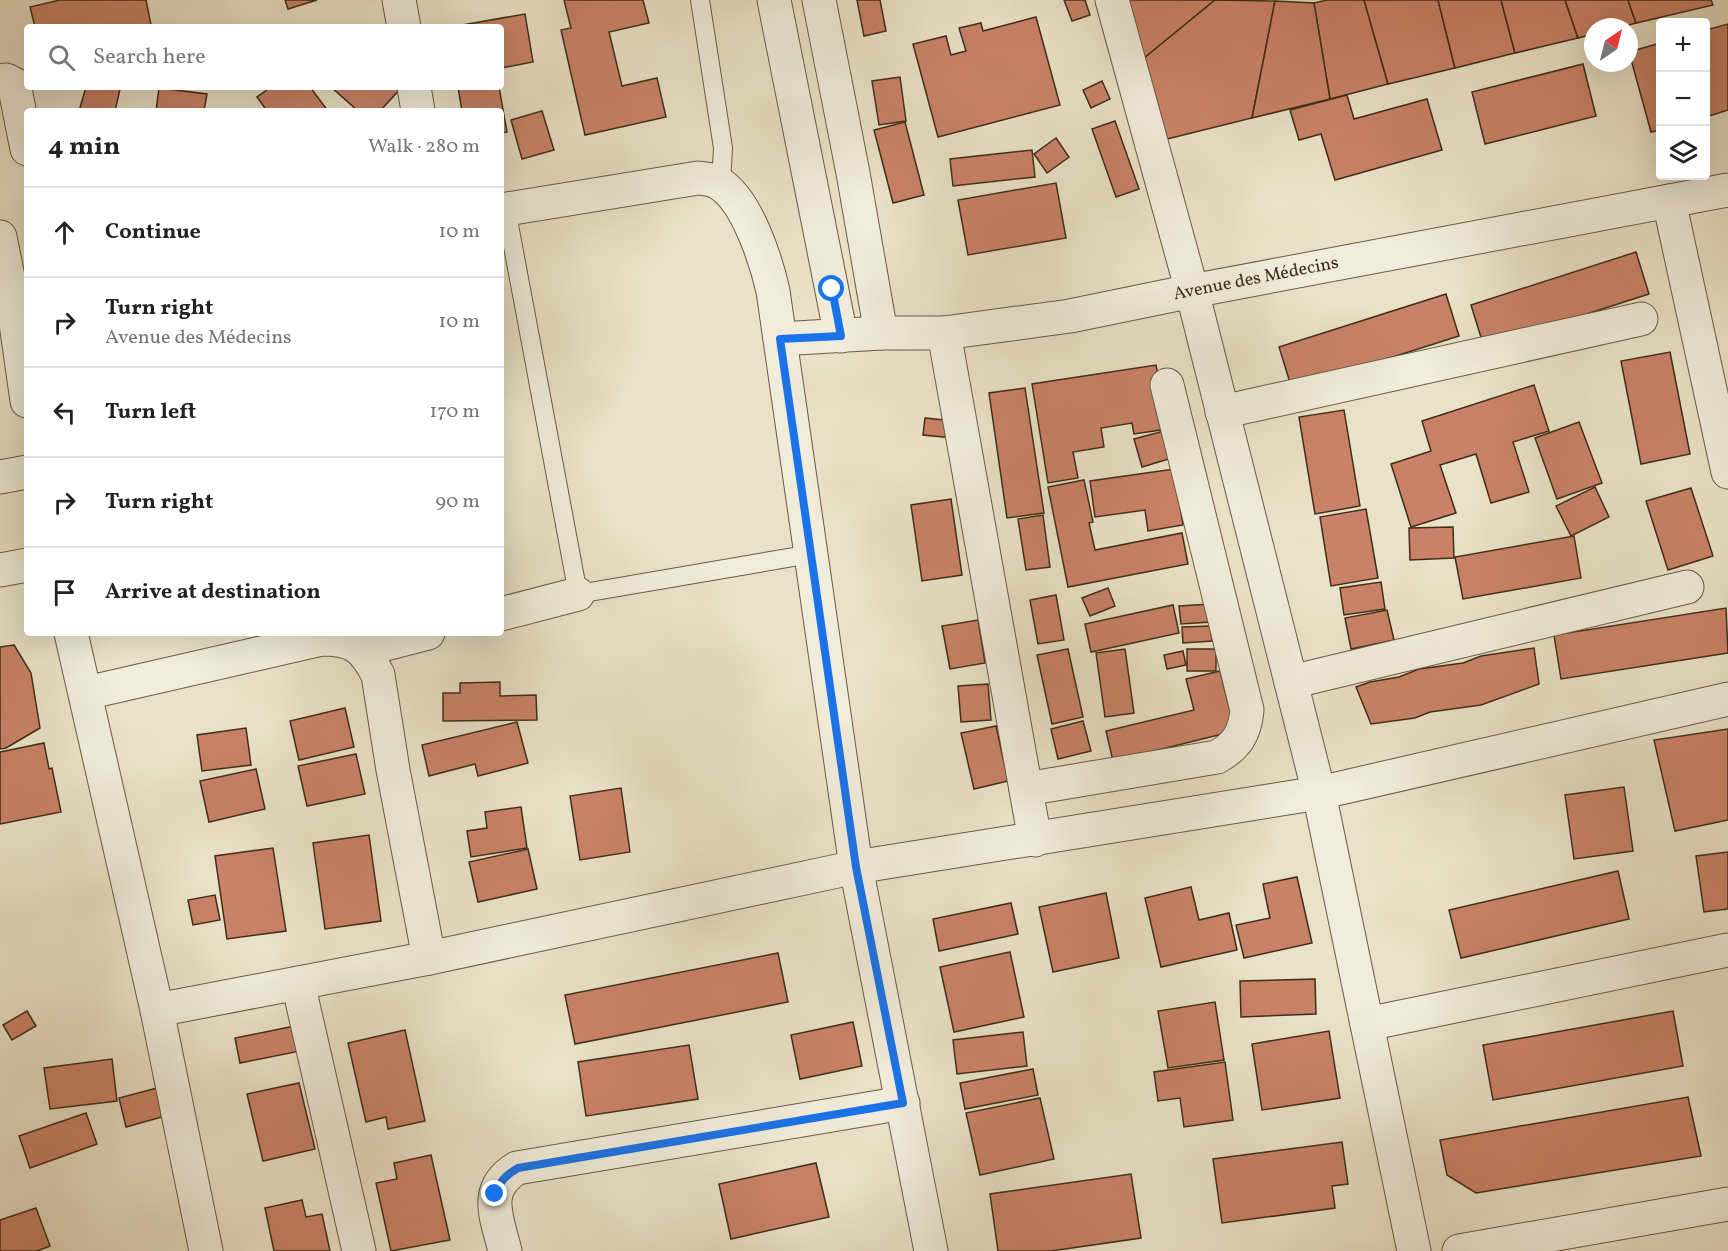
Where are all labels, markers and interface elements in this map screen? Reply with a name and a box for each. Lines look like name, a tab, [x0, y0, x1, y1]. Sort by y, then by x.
north arrow	[1584, 18, 1638, 72]
map controls	[1656, 18, 1710, 180]
button: +	[1656, 18, 1710, 72]
search box	[24, 24, 504, 90]
icon: search	[45, 41, 78, 74]
text: Search here	[93, 42, 206, 73]
button: −	[1656, 72, 1710, 126]
button: layers	[1656, 126, 1710, 180]
text: 4 min	[48, 129, 120, 165]
text: Walk · 280 m	[368, 133, 480, 161]
icon: ahead	[48, 216, 81, 249]
text: Continue	[105, 217, 201, 248]
text: 10 m	[439, 218, 480, 246]
street label: Avenue des Médecins	[1171, 251, 1341, 307]
route start	[818, 275, 844, 301]
text: Turn right	[105, 293, 213, 324]
icon: right	[48, 306, 81, 339]
text: 10 m	[439, 308, 480, 336]
text: Avenue des Médecins	[105, 324, 292, 352]
icon: left	[48, 396, 81, 429]
text: Turn left	[105, 397, 196, 428]
text: 170 m	[430, 398, 480, 426]
icon: right	[48, 486, 81, 519]
text: Turn right	[105, 487, 213, 518]
text: 90 m	[436, 488, 480, 516]
icon: arrive	[48, 576, 81, 609]
text: Arrive at destination	[105, 577, 321, 608]
route end	[481, 1180, 507, 1206]

